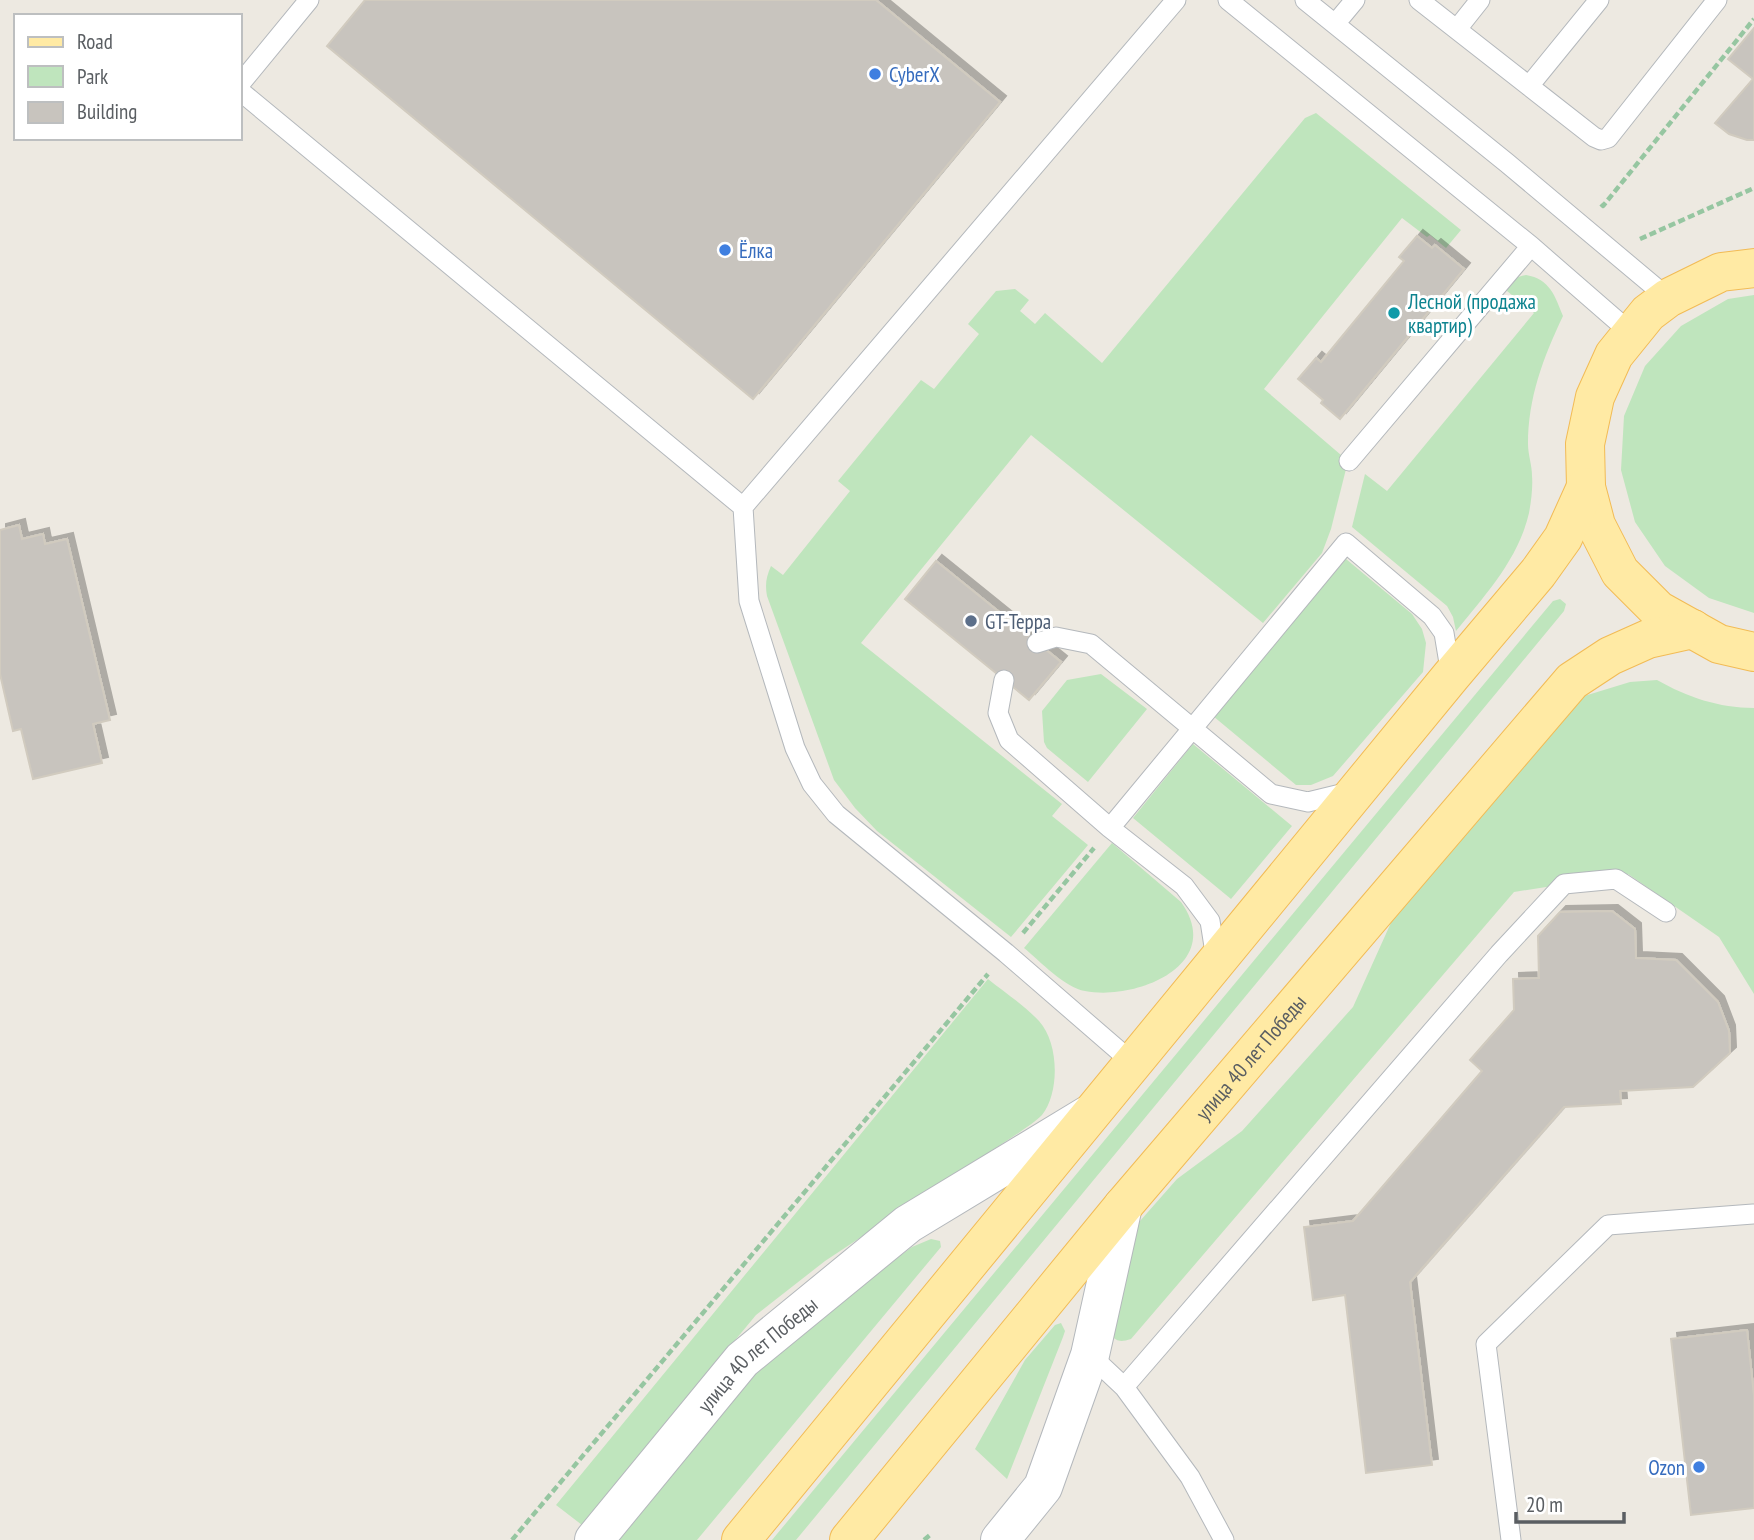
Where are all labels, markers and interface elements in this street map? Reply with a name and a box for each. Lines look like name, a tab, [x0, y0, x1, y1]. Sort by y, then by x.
legend	[14, 14, 242, 140]
text: Road	[77, 28, 113, 55]
place label: CyberX	[889, 61, 940, 88]
text: Park	[77, 63, 108, 90]
marker: CyberX	[867, 66, 883, 82]
text: Building	[77, 98, 137, 125]
place label: Ёлка	[739, 237, 773, 264]
marker: Ёлка	[717, 242, 733, 258]
place label: Лесной (продажа квартир)	[1407, 288, 1536, 339]
marker: Лесной (продажа квартир)	[1386, 305, 1402, 321]
place label: GT-Терра	[985, 608, 1051, 635]
marker: GT-Терра	[963, 613, 979, 629]
street label: улица 40 лет Победы	[1189, 989, 1312, 1125]
street label: улица 40 лет Победы	[691, 1290, 823, 1418]
place label: Ozon	[1648, 1454, 1685, 1481]
marker: Ozon	[1691, 1459, 1707, 1475]
scale bar	[1516, 1480, 1624, 1524]
text: 20 m	[1526, 1491, 1563, 1518]

